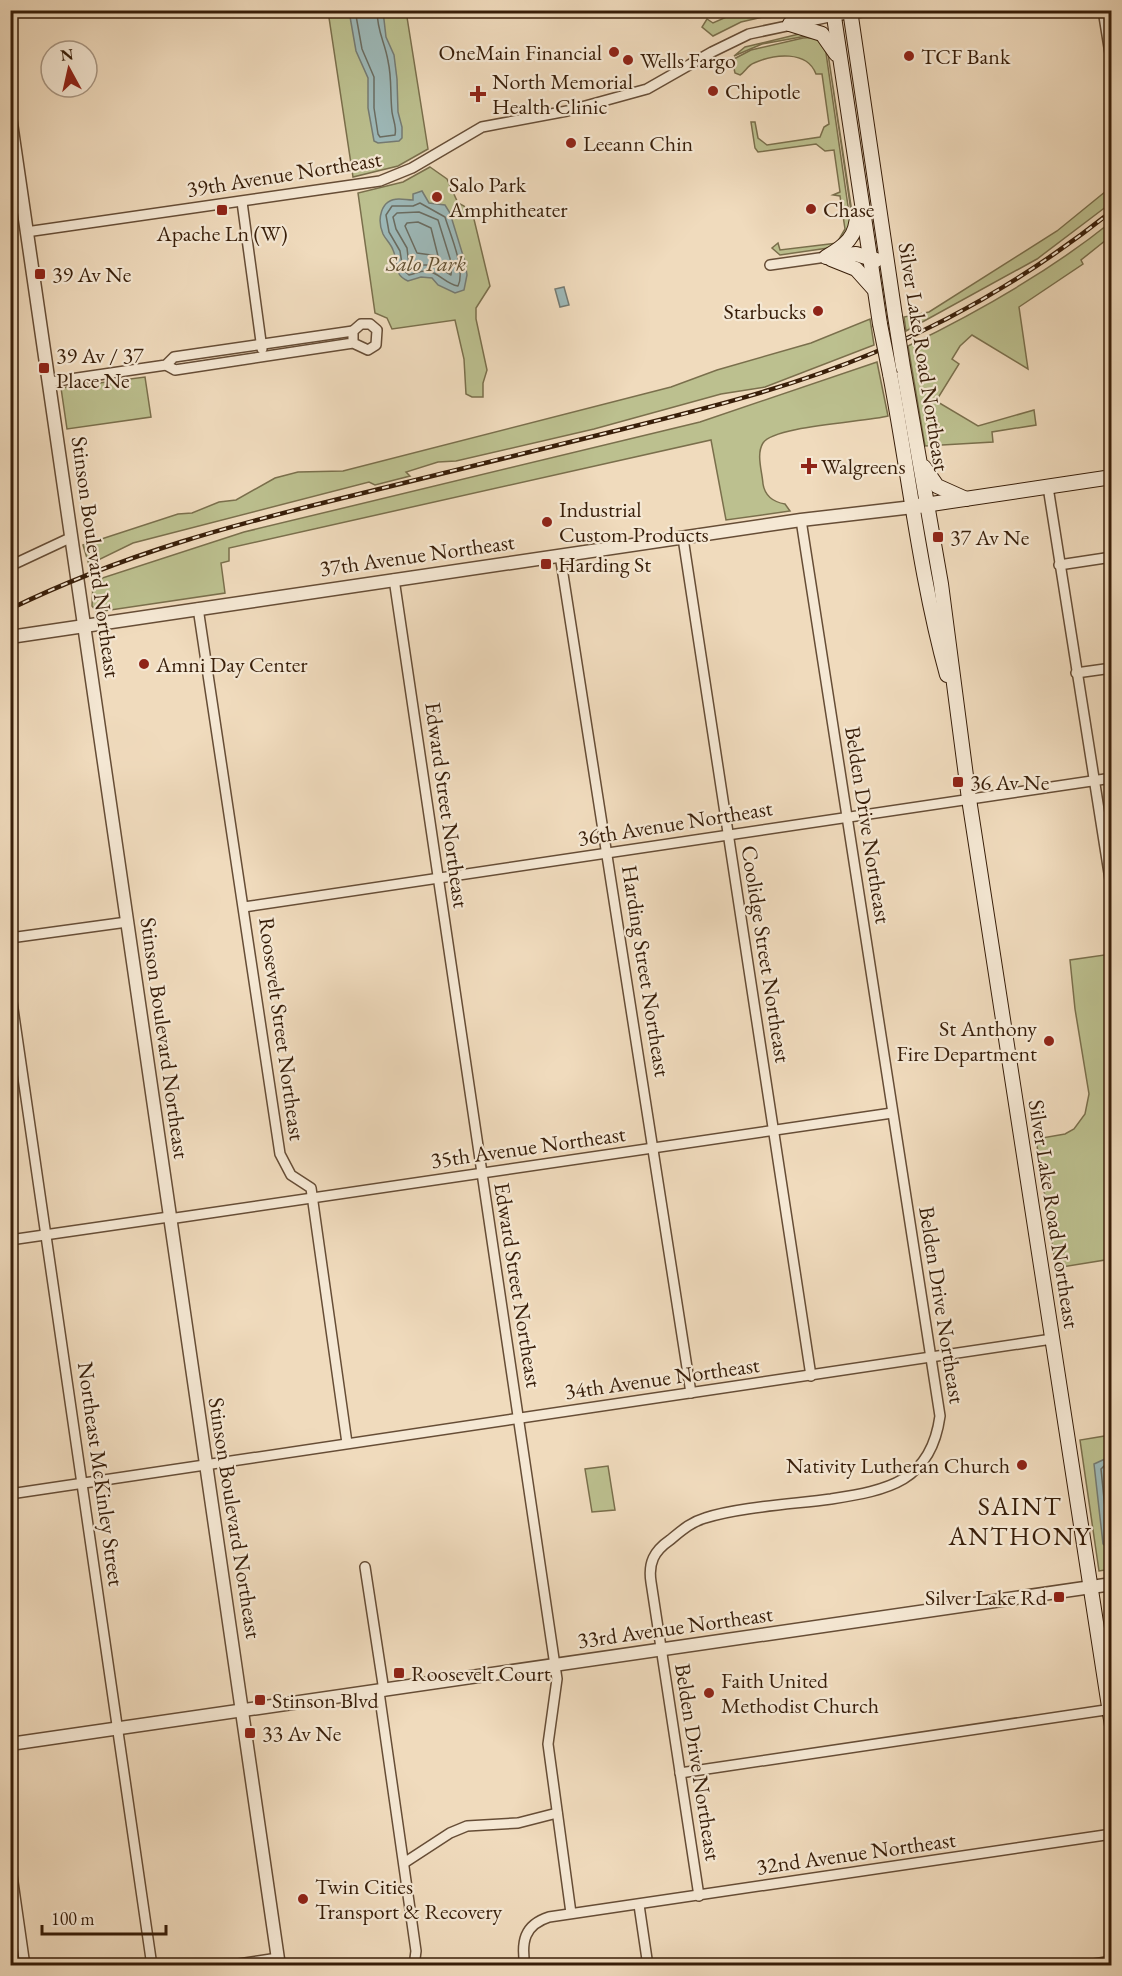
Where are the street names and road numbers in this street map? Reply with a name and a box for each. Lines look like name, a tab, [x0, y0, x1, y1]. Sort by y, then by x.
street label: 39th Avenue Northeast	[185, 144, 383, 204]
street label: Silver Lake Road Northeast	[892, 241, 956, 473]
street label: Stinson Boulevard Northeast	[65, 434, 127, 680]
street label: 37th Avenue Northeast	[318, 527, 516, 583]
street label: Edward Street Northeast	[418, 700, 476, 910]
street label: Belden Drive Northeast	[838, 724, 898, 926]
street label: 36th Avenue Northeast	[576, 793, 774, 853]
street label: Coolidge Street Northeast	[735, 843, 797, 1065]
street label: Harding Street Northeast	[615, 863, 677, 1079]
street label: Stinson Boulevard Northeast	[134, 915, 196, 1161]
street label: Roosevelt Street Northeast	[252, 915, 312, 1143]
street label: Silver Lake Road Northeast	[1022, 1098, 1086, 1330]
street label: 35th Avenue Northeast	[429, 1119, 627, 1175]
street label: Edward Street Northeast	[487, 1180, 549, 1390]
street label: Belden Drive Northeast	[912, 1204, 972, 1406]
street label: 34th Avenue Northeast	[563, 1350, 761, 1406]
street label: Northeast McKinley Street	[71, 1360, 131, 1588]
street label: Stinson Boulevard Northeast	[202, 1395, 268, 1641]
street label: 33rd Avenue Northeast	[576, 1599, 775, 1655]
street label: Belden Drive Northeast	[668, 1661, 728, 1863]
street label: 32nd Avenue Northeast	[754, 1825, 958, 1881]

